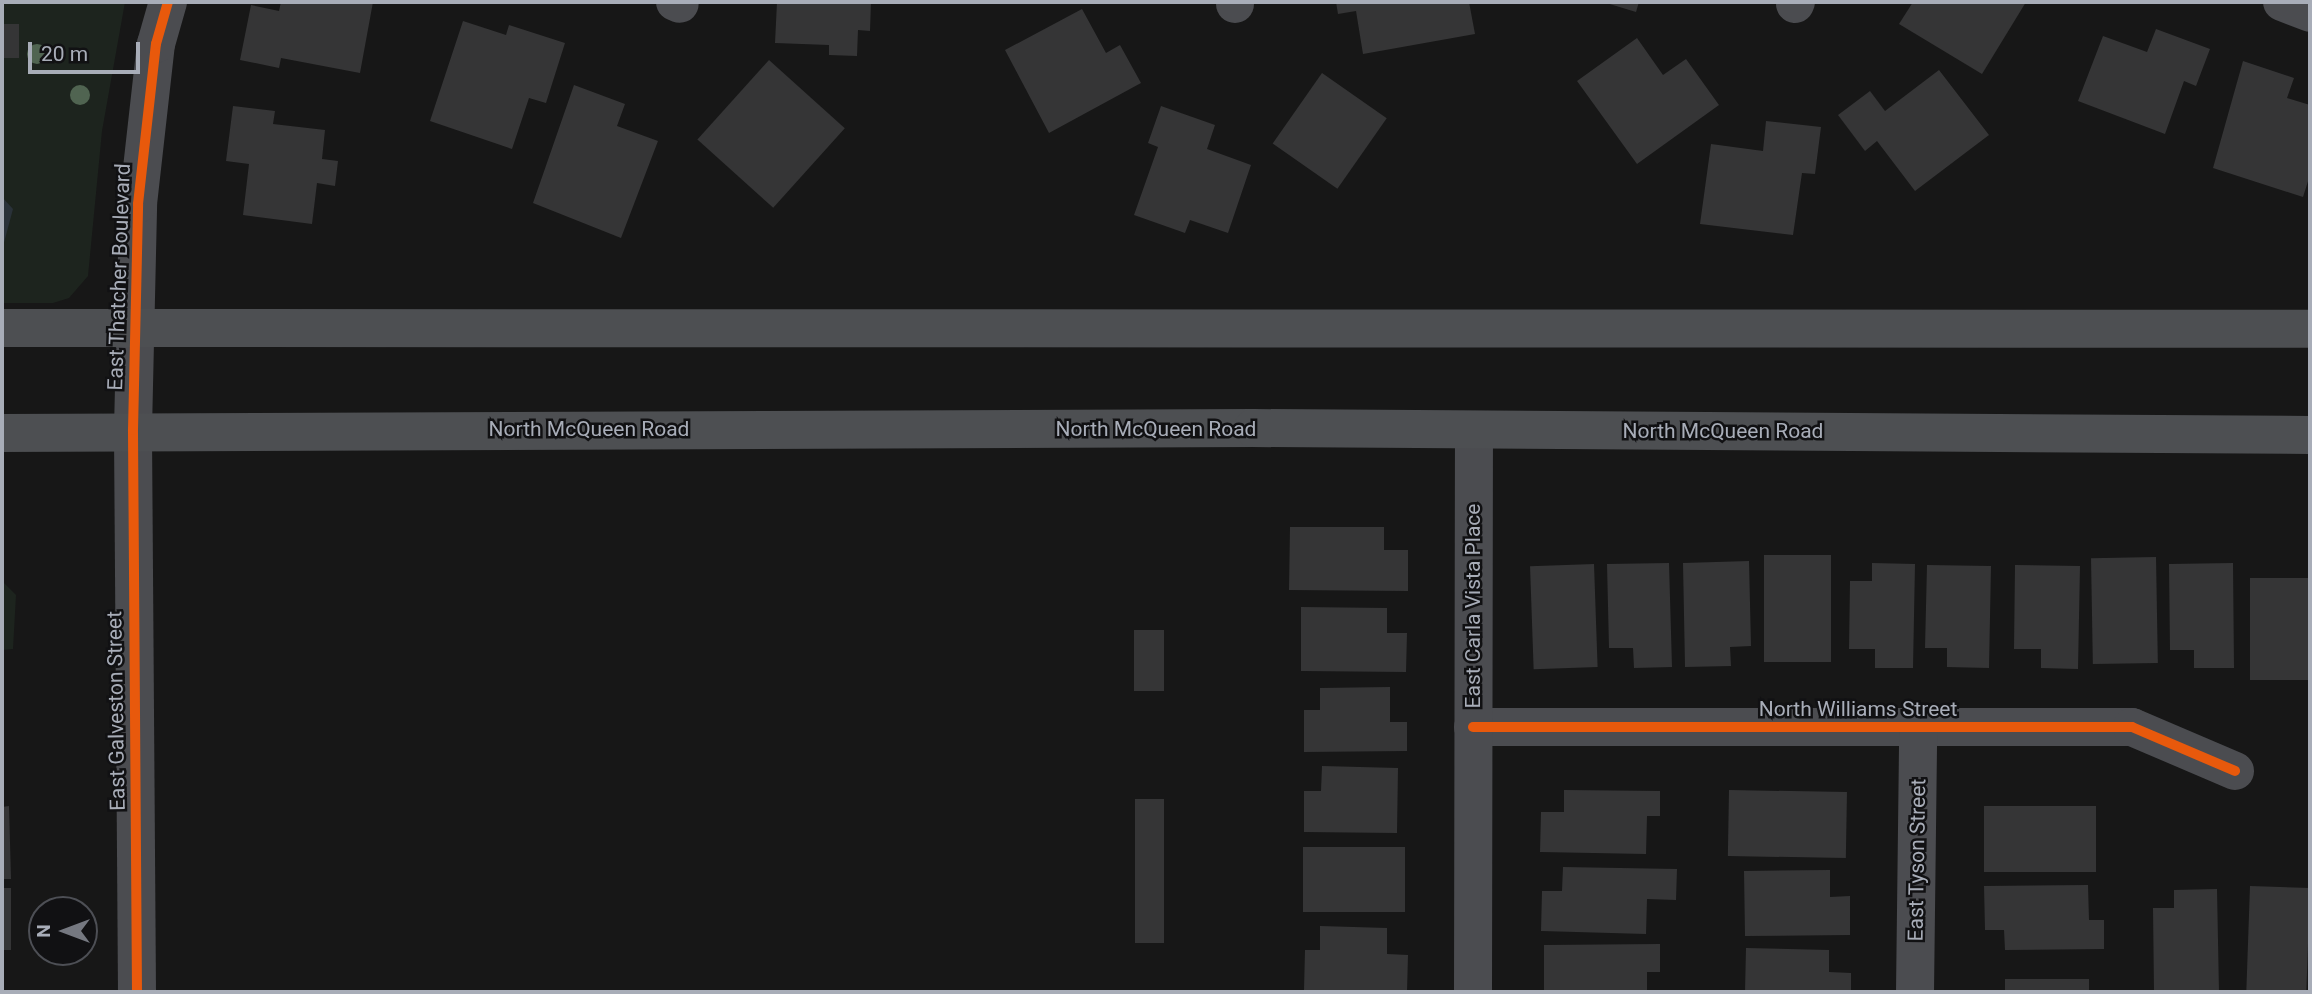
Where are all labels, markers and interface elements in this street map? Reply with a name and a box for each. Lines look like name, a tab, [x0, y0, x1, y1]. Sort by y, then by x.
scale bar	[32, 28, 144, 72]
text: 20 m	[41, 42, 88, 66]
street label: East Thatcher Boulevard	[102, 163, 136, 391]
street label: North McQueen Road	[489, 416, 689, 442]
street label: North McQueen Road	[1056, 416, 1256, 442]
street label: North McQueen Road	[1623, 418, 1823, 444]
street label: East Carla Vista Place	[1460, 504, 1486, 708]
street label: East Galveston Street	[102, 611, 130, 811]
street label: North Williams Street	[1759, 696, 1957, 722]
street label: East Tyson Street	[1903, 778, 1931, 942]
north arrow	[28, 896, 98, 966]
text: N	[32, 924, 55, 938]

